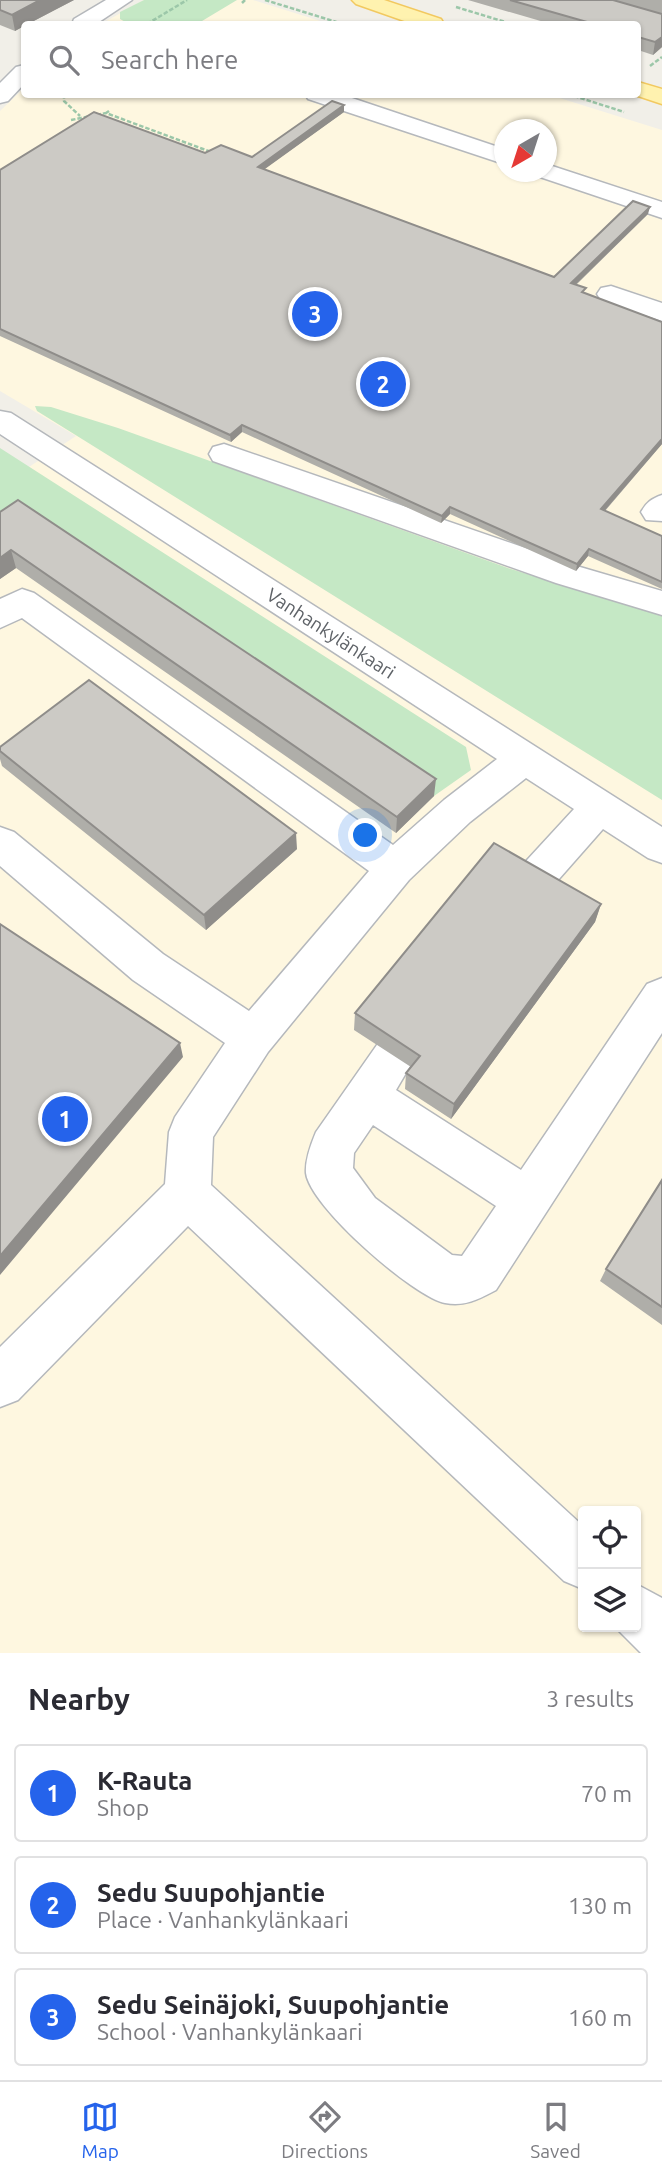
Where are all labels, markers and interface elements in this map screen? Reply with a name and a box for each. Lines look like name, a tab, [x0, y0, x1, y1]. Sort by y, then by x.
search box	[21, 21, 641, 98]
icon: search	[45, 41, 83, 79]
text: Search here	[101, 45, 238, 74]
north arrow	[494, 119, 557, 182]
pin: 3	[292, 288, 338, 340]
pin: 2	[360, 358, 406, 410]
street label: Vanhankylänkaari	[262, 583, 400, 683]
your location	[348, 818, 382, 852]
pin: 1	[42, 1093, 88, 1145]
map controls	[578, 1506, 641, 1632]
button: locate	[578, 1506, 641, 1569]
button: layers	[578, 1569, 641, 1632]
text: Nearby	[28, 1682, 130, 1716]
text: 3 results	[546, 1686, 634, 1711]
text: K-Rauta	[97, 1766, 192, 1795]
text: 1	[47, 1781, 59, 1806]
text: 70 m	[581, 1781, 632, 1806]
text: Shop	[97, 1795, 149, 1820]
text: Sedu Suupohjantie	[97, 1878, 325, 1907]
text: 2	[47, 1893, 59, 1918]
text: 130 m	[568, 1893, 632, 1918]
text: Place · Vanhankylänkaari	[97, 1907, 349, 1932]
text: Sedu Seinäjoki, Suupohjantie	[97, 1990, 449, 2019]
text: 3	[47, 2005, 59, 2030]
text: 160 m	[568, 2005, 632, 2030]
text: School · Vanhankylänkaari	[97, 2019, 363, 2044]
tab: Map	[81, 2098, 119, 2162]
tab: Directions	[281, 2098, 368, 2162]
tab: Saved	[530, 2098, 581, 2162]

